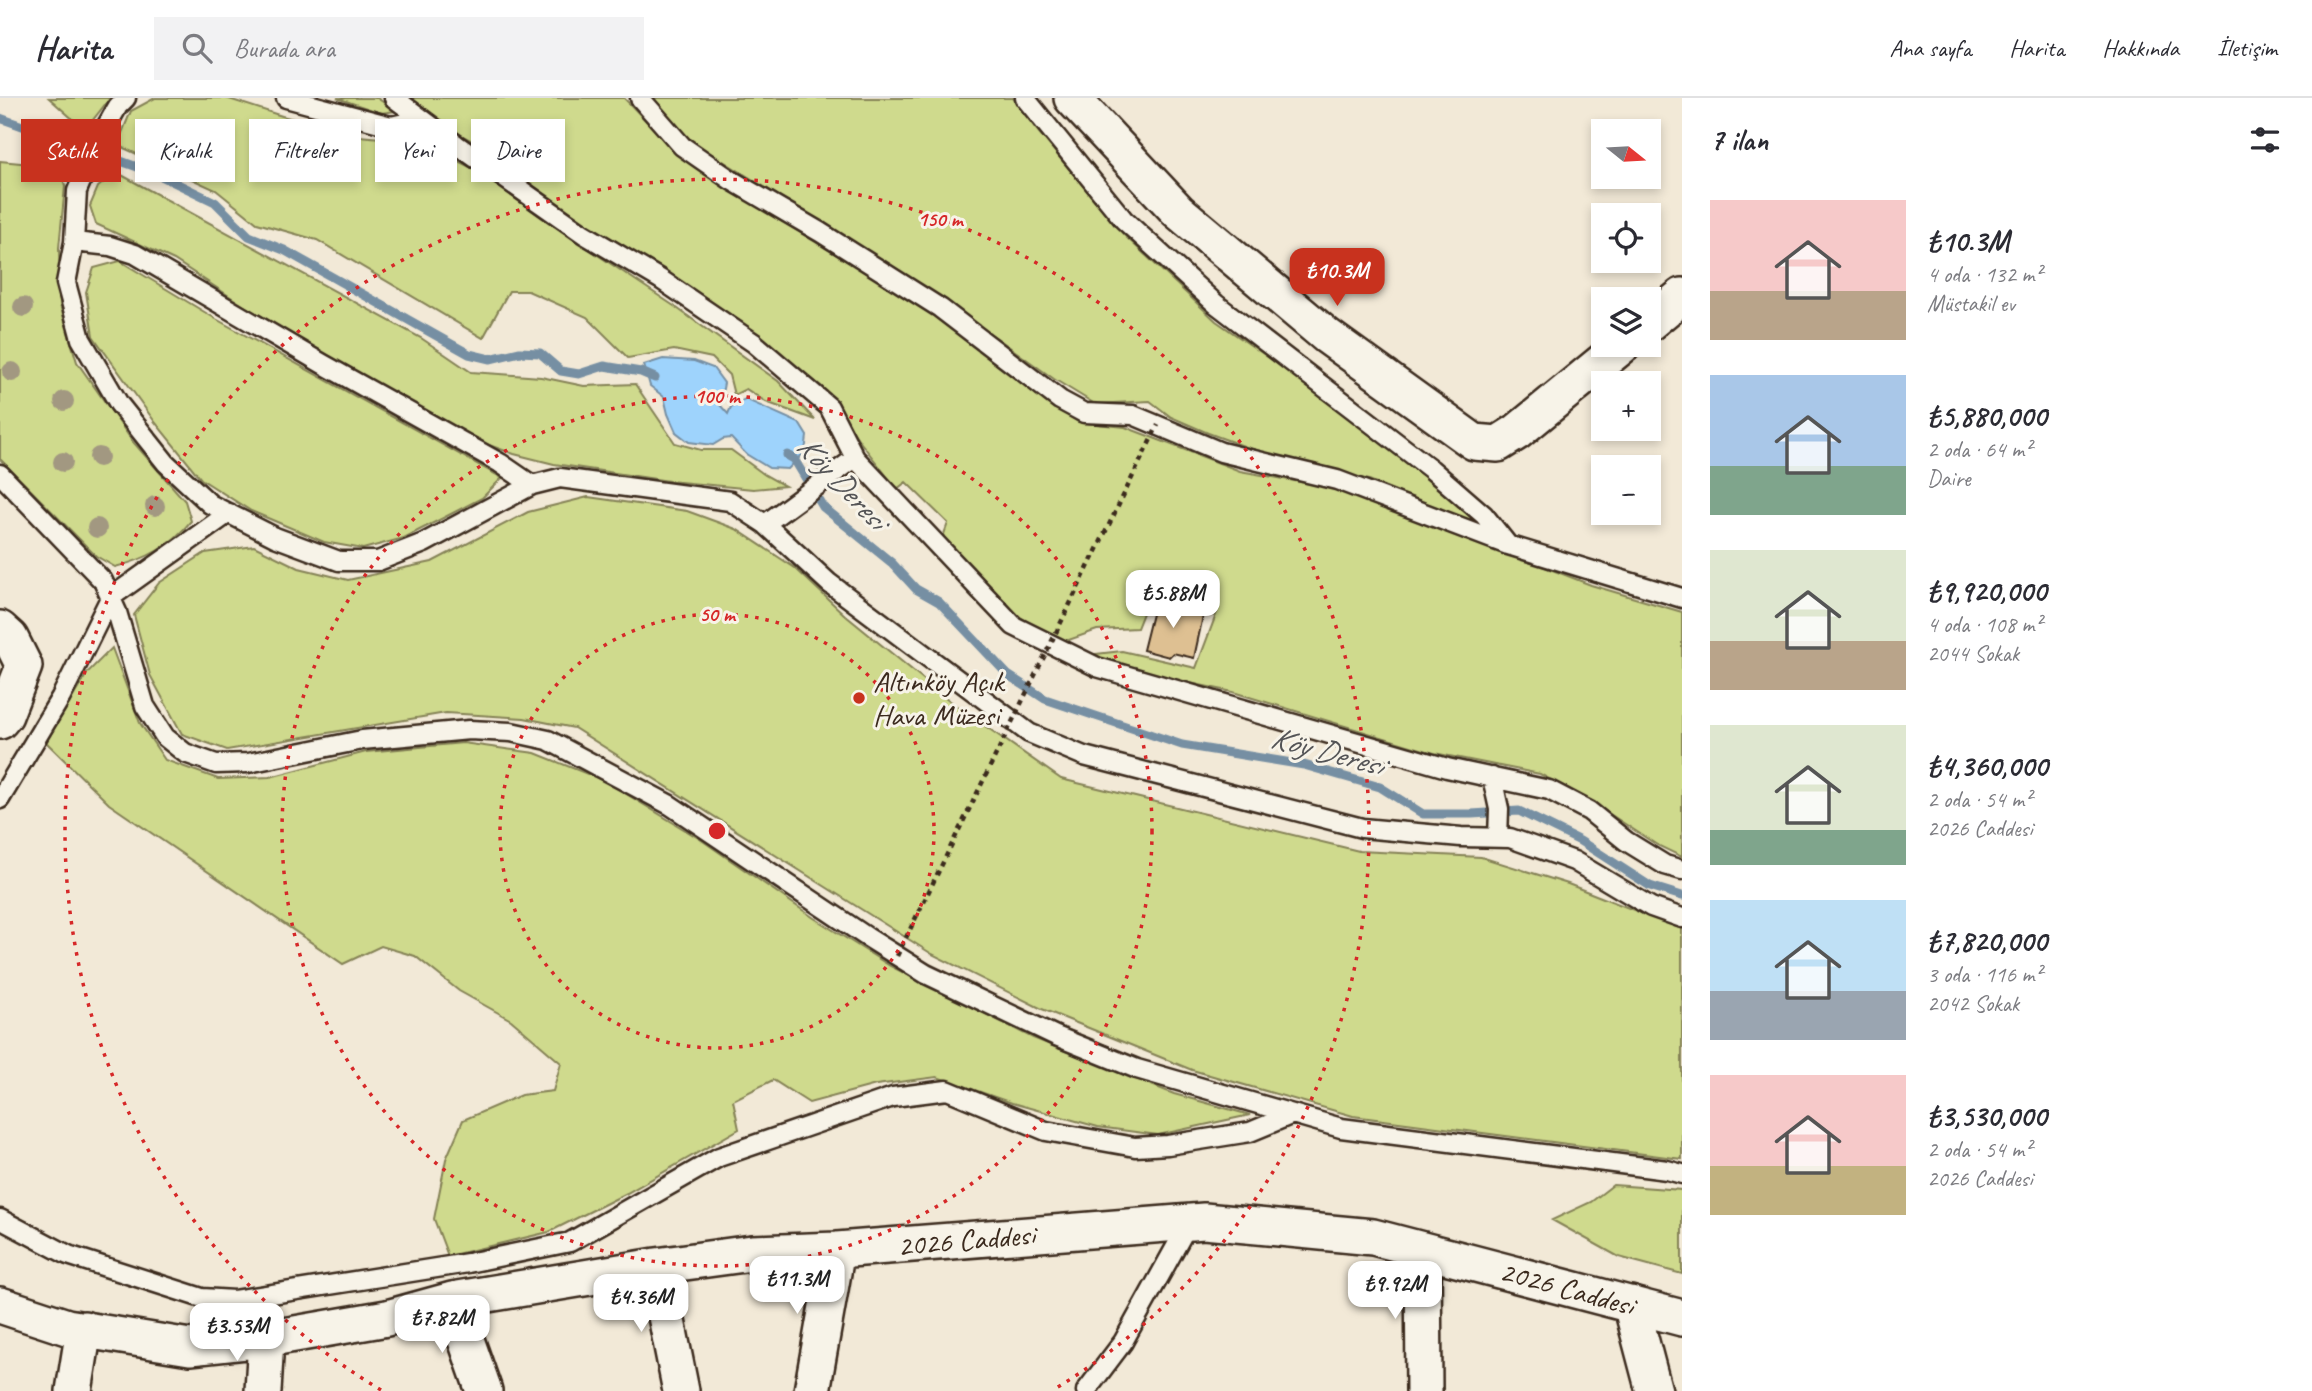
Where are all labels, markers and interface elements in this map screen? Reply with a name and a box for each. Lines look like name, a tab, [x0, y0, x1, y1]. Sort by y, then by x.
search box	[154, 17, 644, 80]
text: Harita	[35, 27, 112, 69]
icon: search	[178, 29, 216, 67]
text: Burada ara	[234, 32, 335, 65]
text: Ana sayfa	[1890, 33, 1971, 63]
text: Harita	[2009, 33, 2064, 63]
text: Hakkında	[2102, 33, 2179, 63]
text: İletişim	[2217, 33, 2277, 63]
chip: Satılık	[21, 119, 121, 182]
chip: Kiralık	[135, 119, 235, 182]
chip: Filtreler	[249, 119, 361, 182]
chip: Yeni	[375, 119, 457, 182]
chip: Daire	[471, 119, 565, 182]
north arrow	[1591, 119, 1661, 189]
map controls	[1591, 119, 1661, 525]
text: 7 ilan	[1710, 121, 1768, 159]
icon: filters	[2246, 121, 2284, 159]
button: locate	[1591, 203, 1661, 273]
text: 150 m	[917, 206, 965, 232]
text: ₺10.3M	[1927, 222, 2009, 260]
icon: home	[1766, 228, 1850, 312]
pin: ₺10.3M	[1280, 248, 1394, 308]
text: ₺10.3M	[1306, 256, 1368, 285]
text: 4 oda · 132 m²	[1927, 260, 2042, 289]
button: layers	[1591, 287, 1661, 357]
text: Müstakil ev	[1927, 289, 2015, 318]
button: +	[1591, 371, 1661, 441]
text: 100 m	[694, 383, 742, 409]
text: ₺5,880,000	[1927, 397, 2046, 435]
icon: home	[1766, 403, 1850, 487]
water label: Köy Deresi	[788, 426, 901, 544]
text: 2 oda · 64 m²	[1927, 435, 2031, 464]
button: −	[1591, 455, 1661, 525]
text: Daire	[1927, 464, 1970, 493]
pin: ₺5.88M	[1116, 570, 1230, 630]
text: ₺9,920,000	[1927, 572, 2046, 610]
text: ₺5.88M	[1142, 578, 1204, 607]
icon: home	[1766, 578, 1850, 662]
text: 50 m	[699, 601, 737, 627]
text: 4 oda · 108 m²	[1927, 610, 2042, 639]
text: 2044 Sokak	[1927, 639, 2019, 668]
place label: Altınköy Açık Hava Müzesi	[873, 662, 1006, 734]
marker: Altınköy Açık Hava Müzesi	[851, 690, 867, 706]
water label: Köy Deresi	[1267, 716, 1395, 788]
text: ₺4,360,000	[1927, 747, 2048, 785]
icon: home	[1766, 753, 1850, 837]
text: 2 oda · 54 m²	[1927, 785, 2031, 814]
text: 2026 Caddesi	[1927, 814, 2033, 843]
centre of rings	[705, 819, 729, 843]
text: ₺7,820,000	[1927, 922, 2047, 960]
icon: home	[1766, 928, 1850, 1012]
text: 3 oda · 116 m²	[1927, 960, 2042, 989]
text: 2042 Sokak	[1927, 989, 2019, 1018]
text: ₺3,530,000	[1927, 1097, 2046, 1135]
icon: home	[1766, 1103, 1850, 1187]
text: 2 oda · 54 m²	[1927, 1135, 2031, 1164]
text: 2026 Caddesi	[1927, 1164, 2033, 1193]
street label: 2026 Caddesi	[896, 1215, 1040, 1265]
street label: 2026 Caddesi	[1496, 1252, 1642, 1325]
pin: ₺11.3M	[740, 1256, 854, 1316]
pin: ₺9.92M	[1338, 1262, 1452, 1321]
text: ₺11.3M	[766, 1264, 828, 1293]
text: ₺9.92M	[1364, 1269, 1426, 1298]
pin: ₺4.36M	[584, 1274, 698, 1334]
text: ₺4.36M	[609, 1282, 673, 1311]
pin: ₺7.82M	[385, 1296, 499, 1355]
text: ₺7.82M	[411, 1303, 473, 1332]
pin: ₺3.53M	[180, 1304, 294, 1363]
text: ₺3.53M	[206, 1311, 268, 1340]

